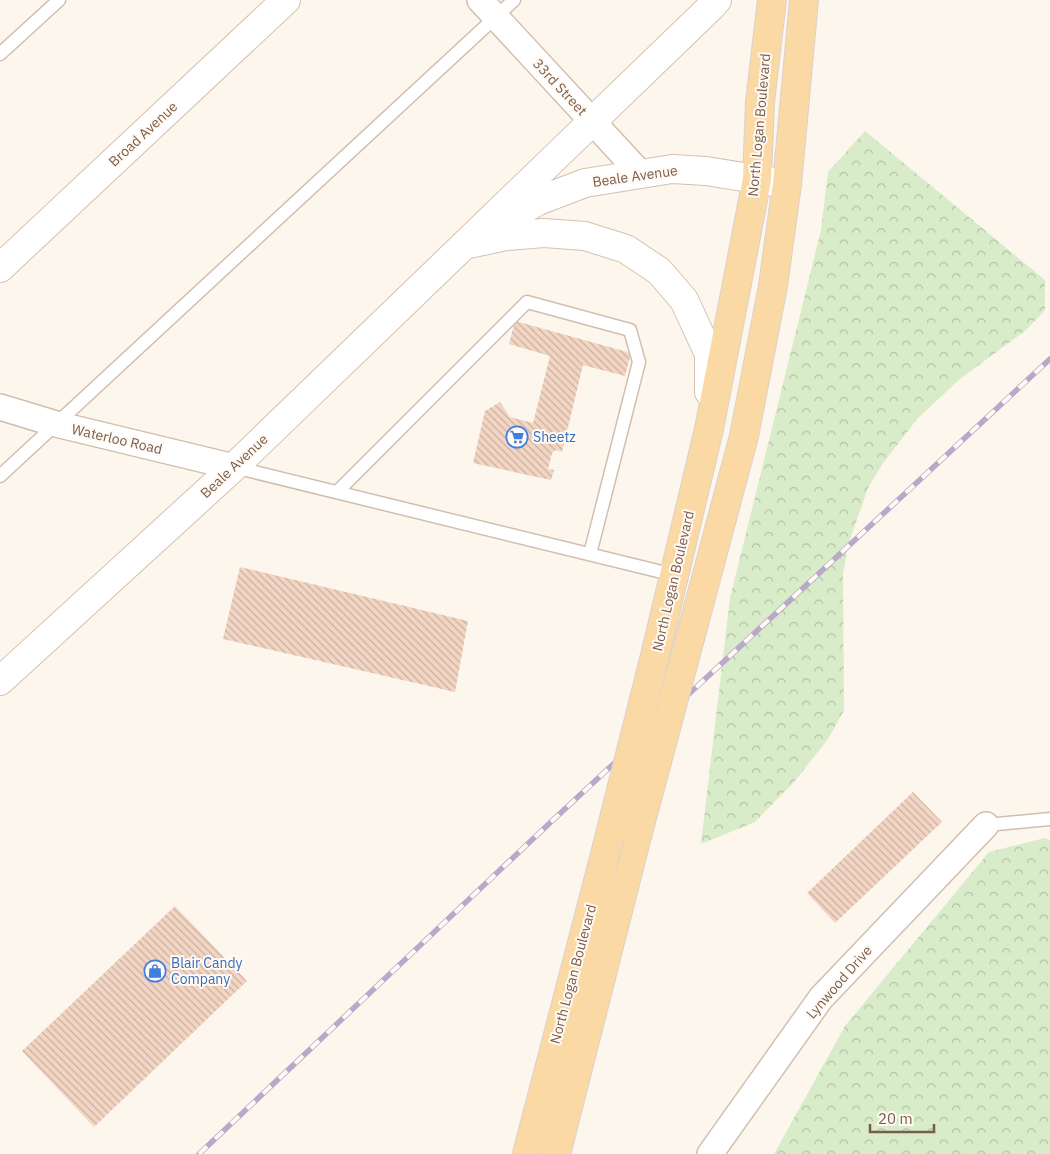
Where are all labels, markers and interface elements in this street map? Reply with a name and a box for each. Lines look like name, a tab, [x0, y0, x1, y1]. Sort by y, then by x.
street label: North Logan Boulevard	[744, 53, 774, 197]
street label: 33rd Street	[529, 55, 591, 119]
street label: Broad Avenue	[105, 97, 181, 170]
street label: Beale Avenue	[591, 161, 679, 191]
street label: Waterloo Road	[70, 420, 164, 458]
supermarket icon: Sheetz	[505, 425, 529, 449]
place label: Sheetz	[533, 428, 576, 446]
street label: Beale Avenue	[196, 430, 272, 502]
street label: North Logan Boulevard	[648, 509, 698, 653]
street label: North Logan Boulevard	[546, 902, 600, 1046]
street label: Lynwood Drive	[802, 941, 876, 1022]
place label: Blair Candy Company	[171, 954, 243, 988]
shop icon: Blair Candy Company	[143, 959, 167, 983]
scale bar	[870, 1102, 934, 1134]
text: 20 m	[878, 1109, 913, 1128]

